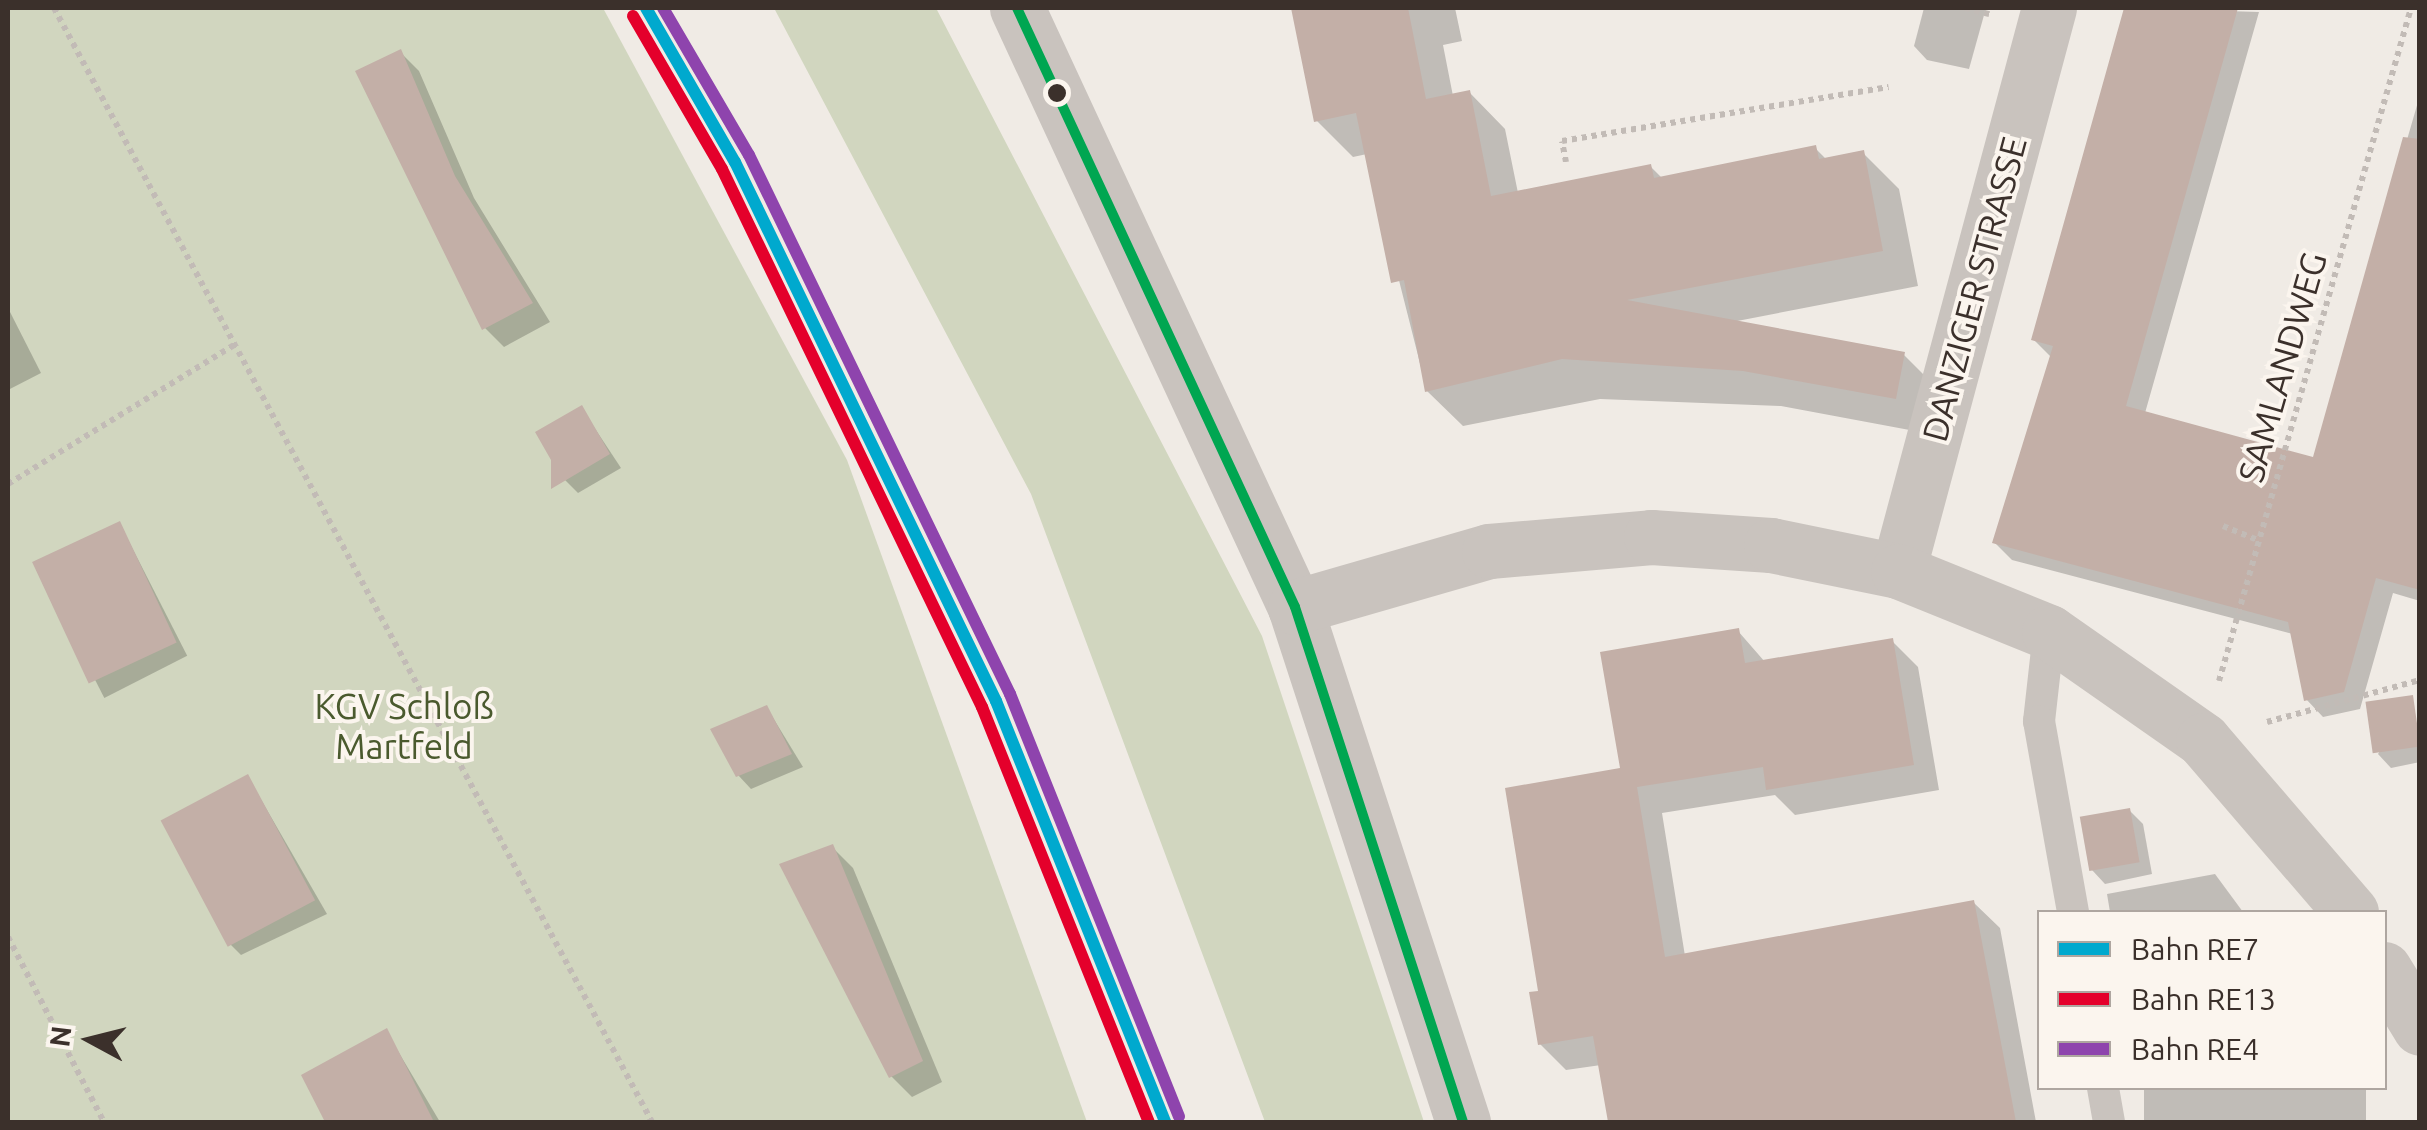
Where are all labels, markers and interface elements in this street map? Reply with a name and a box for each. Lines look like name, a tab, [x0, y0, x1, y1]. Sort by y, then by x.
unlabelled marker	[1047, 83, 1067, 103]
street label: DANZIGER STRASSE	[1913, 132, 2035, 446]
street label: SAMLANDWEG	[2229, 247, 2335, 487]
park label: KGV Schloß Martfeld	[314, 685, 494, 767]
legend	[2037, 910, 2387, 1090]
text: Bahn RE7	[2131, 932, 2259, 966]
text: Bahn RE13	[2131, 982, 2276, 1016]
north arrow	[40, 990, 140, 1090]
text: N	[43, 1024, 76, 1049]
text: Bahn RE4	[2131, 1032, 2259, 1066]

